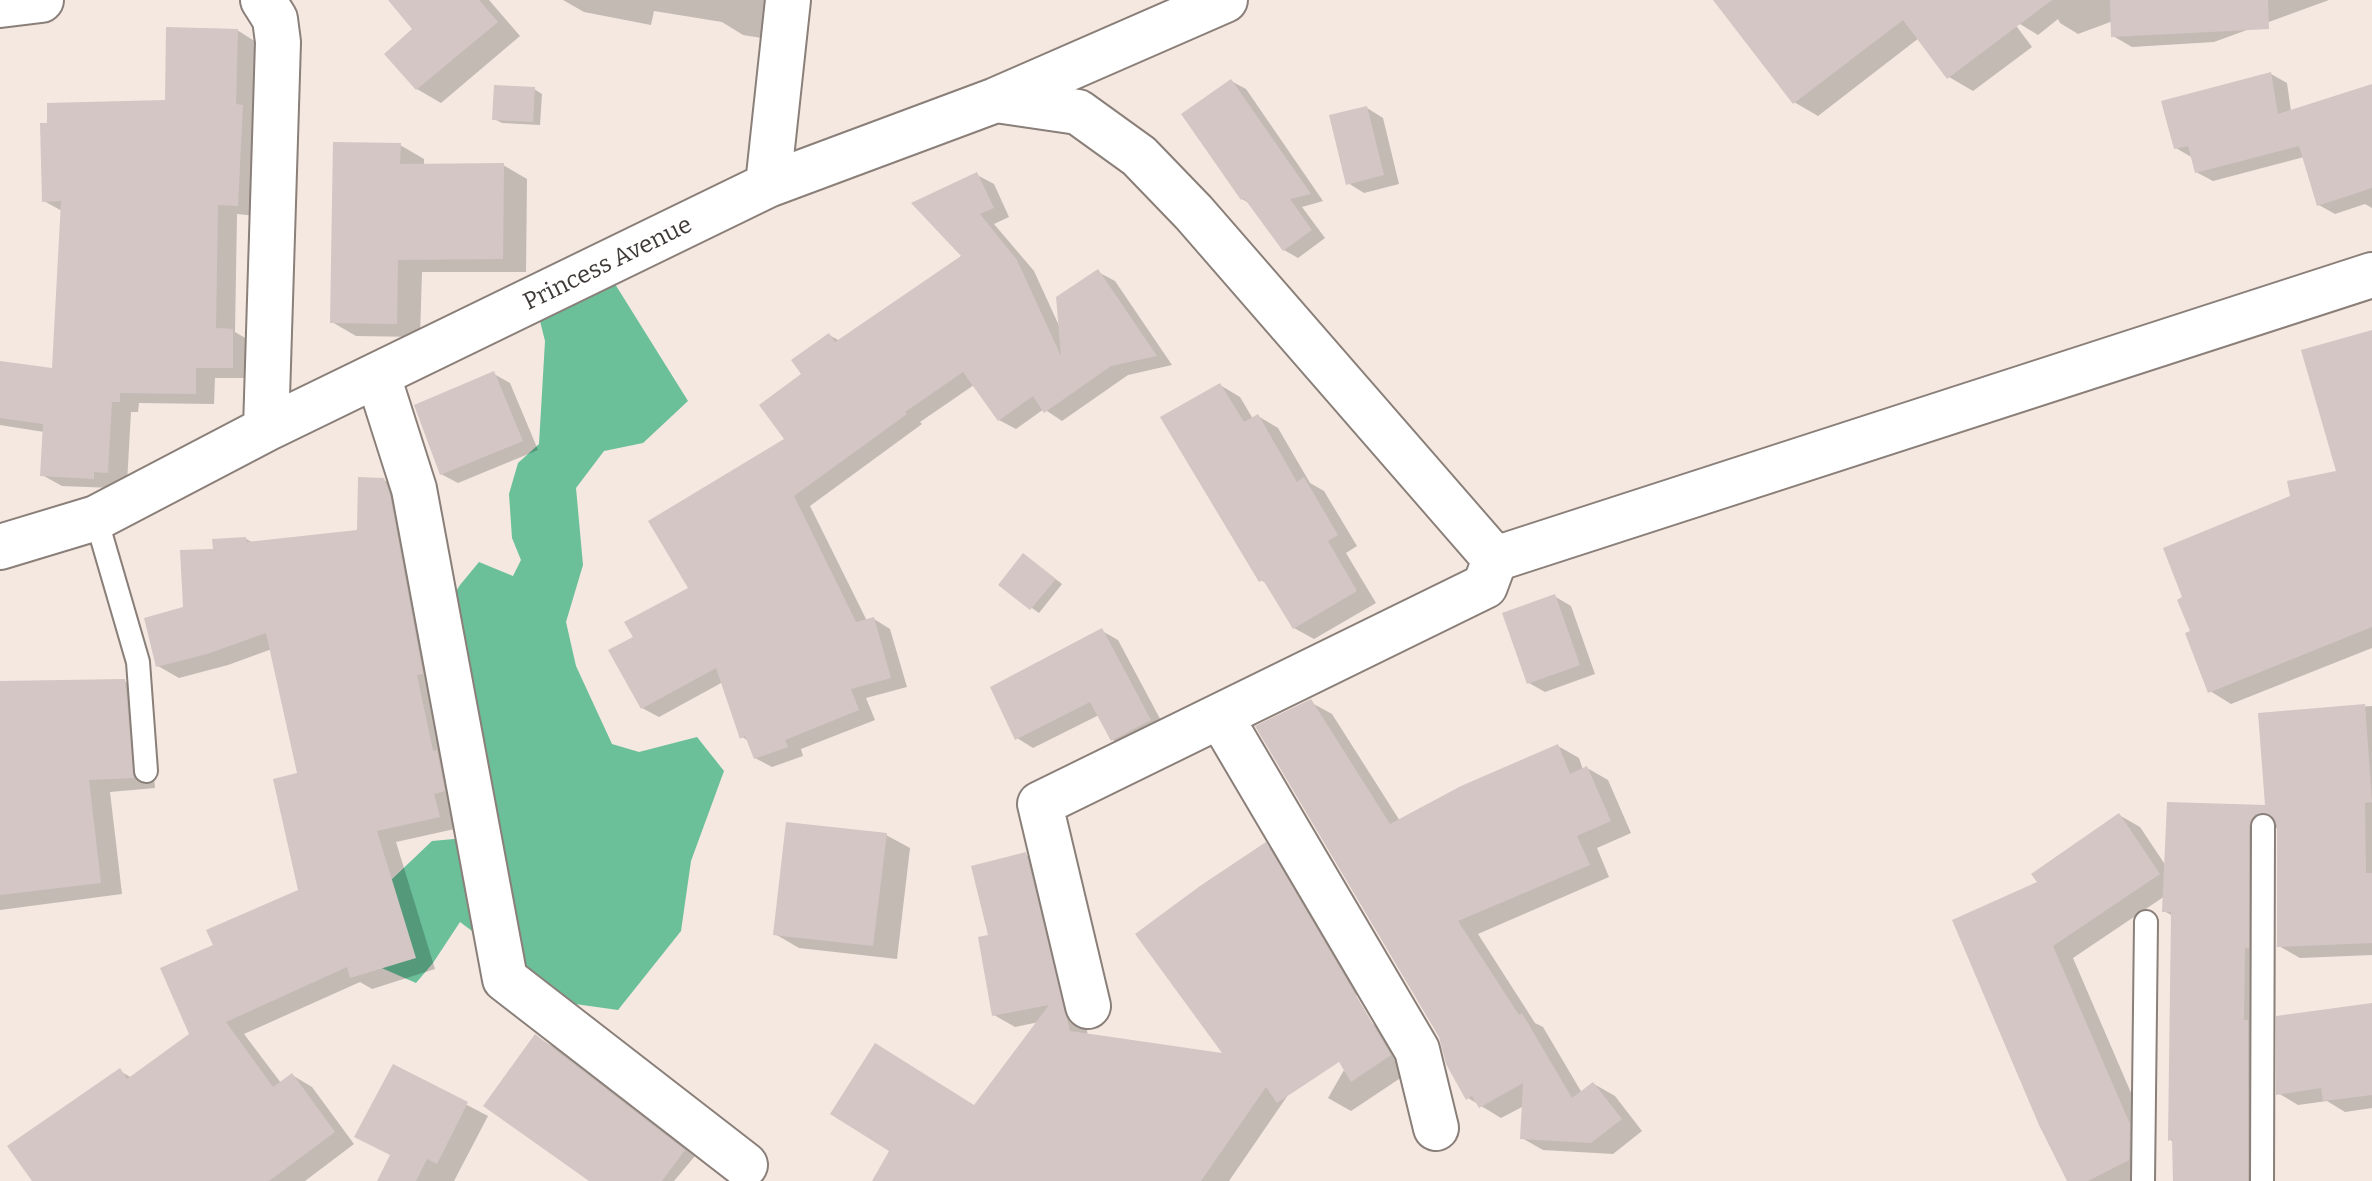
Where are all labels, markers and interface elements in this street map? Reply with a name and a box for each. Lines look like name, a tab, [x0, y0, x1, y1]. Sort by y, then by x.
street label: Princess Avenue	[519, 211, 697, 317]

